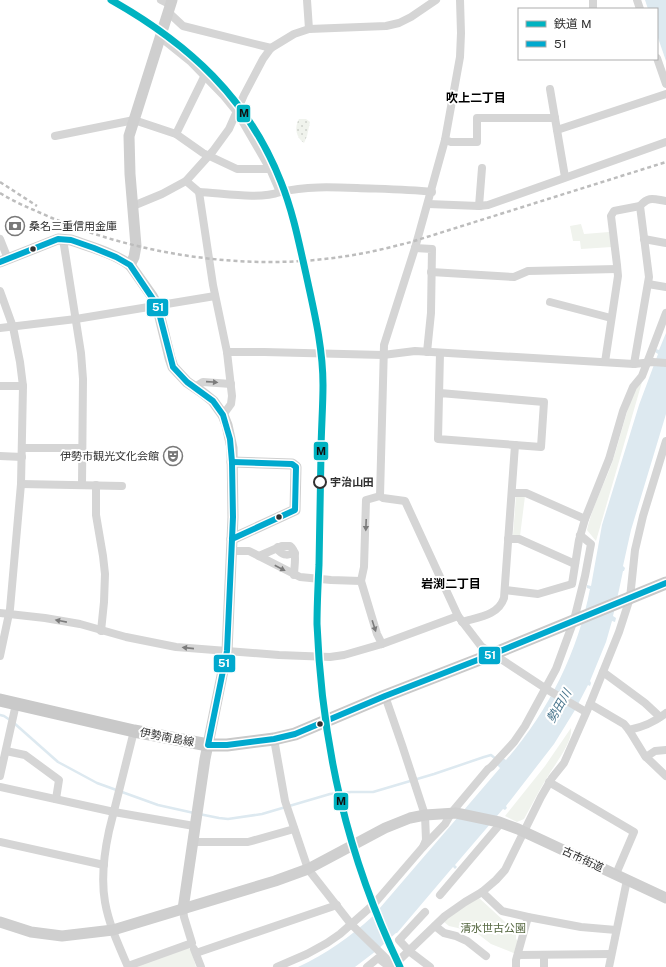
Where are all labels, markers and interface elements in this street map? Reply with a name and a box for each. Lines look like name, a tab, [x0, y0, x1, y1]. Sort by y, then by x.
legend	[518, 8, 658, 60]
text: 鉄道 M	[554, 17, 592, 31]
text: 51	[554, 37, 567, 51]
district label: 吹上二丁目	[446, 91, 506, 105]
line badge: M	[236, 104, 251, 123]
text: M	[239, 107, 249, 119]
bank icon: 桑名三重信用金庫	[4, 215, 26, 237]
place label: 桑名三重信用金庫	[29, 220, 117, 232]
unlabelled marker	[28, 244, 38, 254]
line badge: 51	[146, 298, 169, 317]
text: 51	[152, 301, 164, 313]
one-way arrow	[206, 379, 218, 386]
line badge: M	[313, 441, 329, 461]
theatre icon: 伊勢市観光文化会館	[162, 445, 184, 467]
text: M	[316, 445, 326, 457]
place label: 伊勢市観光文化会館	[60, 450, 159, 462]
marker: 宇治山田	[313, 475, 327, 489]
place label: 宇治山田	[330, 476, 374, 488]
unlabelled marker	[274, 512, 284, 522]
one-way arrow	[362, 519, 369, 531]
one-way arrow	[274, 564, 286, 571]
district label: 岩渕二丁目	[421, 577, 481, 591]
one-way arrow	[55, 617, 67, 623]
one-way arrow	[371, 620, 377, 632]
one-way arrow	[182, 645, 194, 652]
line badge: 51	[478, 646, 501, 665]
text: 51	[484, 649, 496, 661]
line badge: 51	[213, 654, 236, 673]
text: 51	[218, 657, 230, 669]
water label: 勢田川	[544, 685, 575, 725]
unlabelled marker	[315, 719, 325, 729]
street label: 伊勢南島線	[139, 726, 195, 748]
line badge: M	[333, 792, 349, 811]
text: M	[336, 795, 346, 807]
street label: 古市街道	[561, 844, 605, 874]
park label: 清水世古公園	[460, 922, 526, 934]

